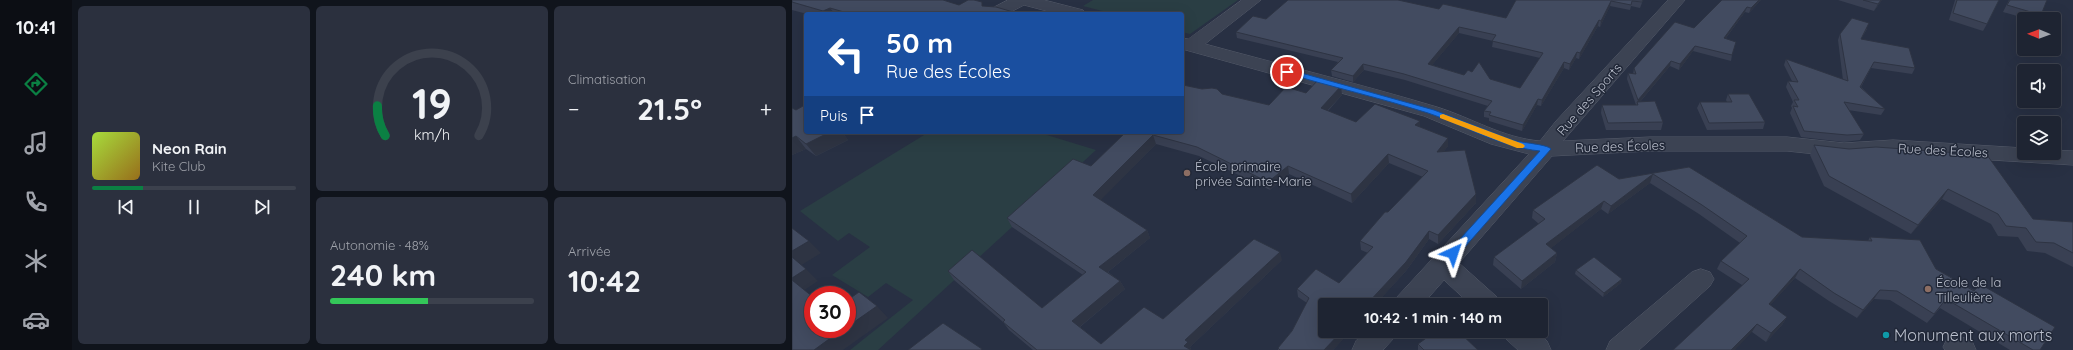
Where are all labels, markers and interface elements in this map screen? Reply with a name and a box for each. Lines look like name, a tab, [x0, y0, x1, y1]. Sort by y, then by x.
north arrow	[2017, 12, 2061, 56]
map controls	[2017, 12, 2061, 160]
text: 10:41	[16, 16, 56, 39]
text: 50 m	[886, 25, 953, 60]
icon: left	[820, 28, 872, 80]
pin	[1270, 55, 1304, 89]
text: Rue des Écoles	[886, 60, 1011, 83]
street label: Rue des Sports	[1553, 60, 1625, 138]
icon: arrive	[1276, 61, 1298, 83]
button: sound	[2017, 64, 2061, 108]
icon: directions	[22, 70, 50, 98]
text: Climatisation	[568, 71, 646, 87]
text: 19	[412, 77, 452, 129]
text: 21.5°	[637, 90, 702, 128]
text: −	[568, 95, 579, 123]
text: +	[760, 95, 772, 123]
icon: arrive	[856, 104, 878, 126]
text: Puis	[820, 106, 848, 125]
button: layers	[2017, 116, 2061, 160]
text: km/h	[414, 126, 450, 144]
icon: music	[22, 129, 50, 157]
street label: Rue des Écoles	[1575, 136, 1665, 156]
text: Neon Rain	[152, 139, 227, 158]
street label: Rue des Écoles	[1898, 140, 1988, 160]
text: Kite Club	[152, 158, 205, 174]
place label: École primaire privée Sainte-Marie	[1195, 158, 1312, 189]
marker: École primaire privée Sainte-Marie	[1182, 168, 1192, 178]
icon: phone	[22, 188, 50, 216]
icon: previous	[115, 196, 137, 218]
icon: pause	[183, 196, 205, 218]
icon: next	[251, 196, 273, 218]
position arrow	[1432, 232, 1474, 274]
text: Autonomie · 48%	[330, 237, 429, 253]
text: Arrivée	[568, 243, 611, 259]
icon: climate	[22, 247, 50, 275]
text: 240 km	[330, 256, 436, 294]
text: 10:42	[568, 262, 641, 300]
place label: École de la Tilleulière	[1936, 274, 2001, 305]
marker: École de la Tilleulière	[1923, 284, 1933, 294]
speed limit sign: 30	[804, 286, 856, 338]
icon: car	[22, 306, 50, 334]
text: 10:42 · 1 min · 140 m	[1364, 308, 1502, 327]
place label: Monument aux morts	[1894, 325, 2052, 345]
marker: Monument aux morts	[1881, 330, 1891, 340]

